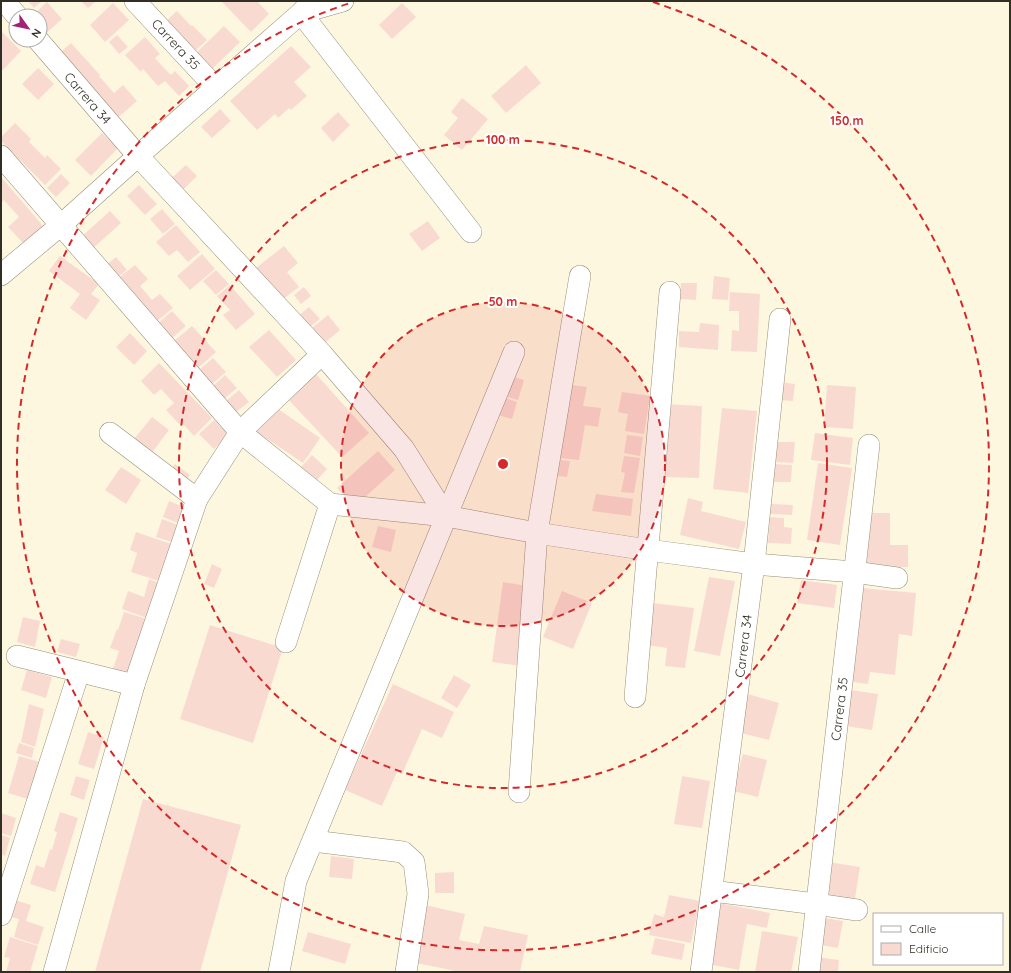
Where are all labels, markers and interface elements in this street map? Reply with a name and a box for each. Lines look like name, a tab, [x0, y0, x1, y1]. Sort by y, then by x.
north arrow	[8, 8, 48, 48]
street label: Carrera 35	[148, 15, 204, 73]
text: N	[28, 26, 44, 41]
street label: Carrera 34	[61, 69, 115, 127]
text: 150 m	[830, 113, 864, 128]
text: 100 m	[486, 132, 520, 147]
text: 50 m	[489, 294, 517, 309]
centre of rings	[496, 457, 510, 471]
street label: Carrera 34	[731, 613, 755, 678]
street label: Carrera 35	[827, 676, 851, 742]
legend	[873, 913, 1003, 965]
text: Calle	[909, 921, 937, 936]
text: Edificio	[909, 941, 949, 956]

